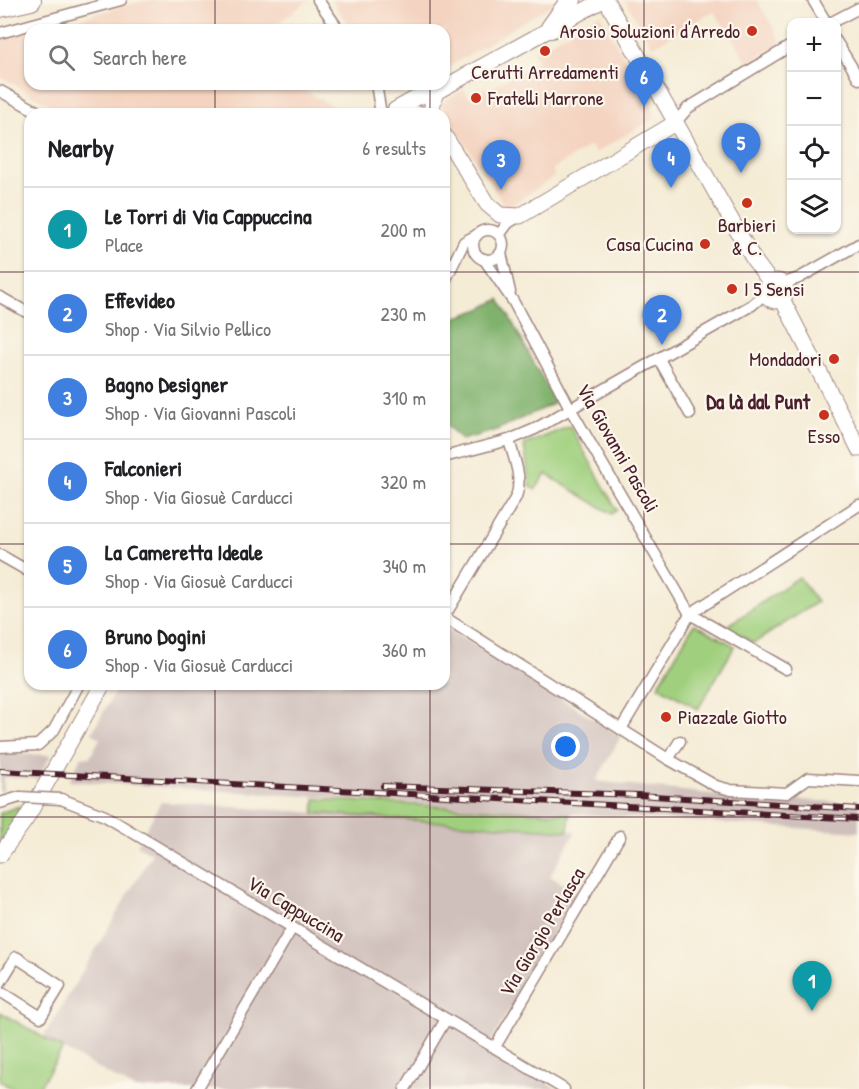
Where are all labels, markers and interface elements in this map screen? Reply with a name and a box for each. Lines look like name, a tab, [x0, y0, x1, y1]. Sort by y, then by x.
place label: Arosio Soluzioni d'Arredo	[560, 17, 740, 44]
map controls	[787, 18, 841, 234]
button: +	[787, 18, 841, 72]
search box	[24, 24, 450, 90]
marker: Arosio Soluzioni d'Arredo	[745, 24, 759, 38]
icon: search	[45, 41, 78, 74]
text: Search here	[93, 42, 187, 72]
marker: Cerutti Arredamenti	[538, 44, 552, 58]
pin: 6	[624, 57, 664, 107]
place label: Cerutti Arredamenti	[471, 58, 619, 85]
button: −	[787, 72, 841, 126]
place label: Fratelli Marrone	[487, 84, 604, 111]
marker: Fratelli Marrone	[469, 91, 483, 105]
pin: 5	[722, 124, 760, 173]
button: locate	[787, 126, 841, 180]
text: Nearby	[48, 130, 114, 165]
text: 6 results	[362, 134, 426, 161]
pin: 4	[652, 138, 690, 188]
pin: 3	[482, 140, 520, 190]
button: layers	[787, 180, 841, 234]
marker: Barbieri & C.	[740, 196, 754, 210]
text: Le Torri di Via Cappuccina	[105, 201, 312, 231]
place label: Barbieri & C.	[718, 211, 776, 261]
text: 1	[64, 216, 71, 243]
text: 200 m	[381, 216, 426, 243]
place label: Casa Cucina	[606, 230, 693, 257]
text: Place	[105, 231, 144, 258]
marker: Casa Cucina	[698, 237, 712, 251]
place label: I 5 Sensi	[744, 275, 805, 302]
marker: I 5 Sensi	[725, 282, 739, 296]
text: Effevideo	[105, 285, 175, 315]
pin: 2	[642, 296, 682, 345]
text: 2	[63, 300, 72, 327]
text: 230 m	[381, 300, 426, 327]
text: Shop · Via Silvio Pellico	[105, 315, 271, 342]
place label: Mondadori	[749, 345, 822, 372]
marker: Mondadori	[827, 352, 841, 366]
text: Bagno Designer	[105, 369, 228, 399]
street label: Via Giovanni Pascoli	[571, 379, 666, 517]
text: 3	[63, 384, 72, 411]
text: 310 m	[383, 384, 426, 411]
district label: Da là dal Punt	[706, 387, 811, 416]
text: Shop · Via Giovanni Pascoli	[105, 399, 296, 426]
marker: Esso	[817, 408, 831, 422]
place label: Esso	[808, 422, 840, 449]
text: Falconieri	[105, 453, 182, 483]
text: 4	[64, 468, 71, 495]
text: 320 m	[381, 468, 426, 495]
text: Shop · Via Giosuè Carducci	[105, 483, 293, 510]
text: La Cameretta Ideale	[105, 537, 263, 567]
text: 5	[63, 552, 72, 579]
text: 340 m	[382, 552, 426, 579]
text: Shop · Via Giosuè Carducci	[105, 567, 293, 594]
text: Bruno Dogini	[105, 621, 206, 651]
text: 6	[64, 636, 71, 663]
text: 360 m	[382, 636, 426, 663]
text: Shop · Via Giosuè Carducci	[105, 651, 293, 678]
place label: Piazzale Giotto	[678, 703, 787, 730]
marker: Piazzale Giotto	[659, 710, 673, 724]
your location	[551, 732, 580, 761]
street label: Via Giorgio Perlasca	[492, 862, 591, 1001]
street label: Via Cappuccina	[243, 869, 350, 948]
pin: 1	[792, 962, 832, 1011]

